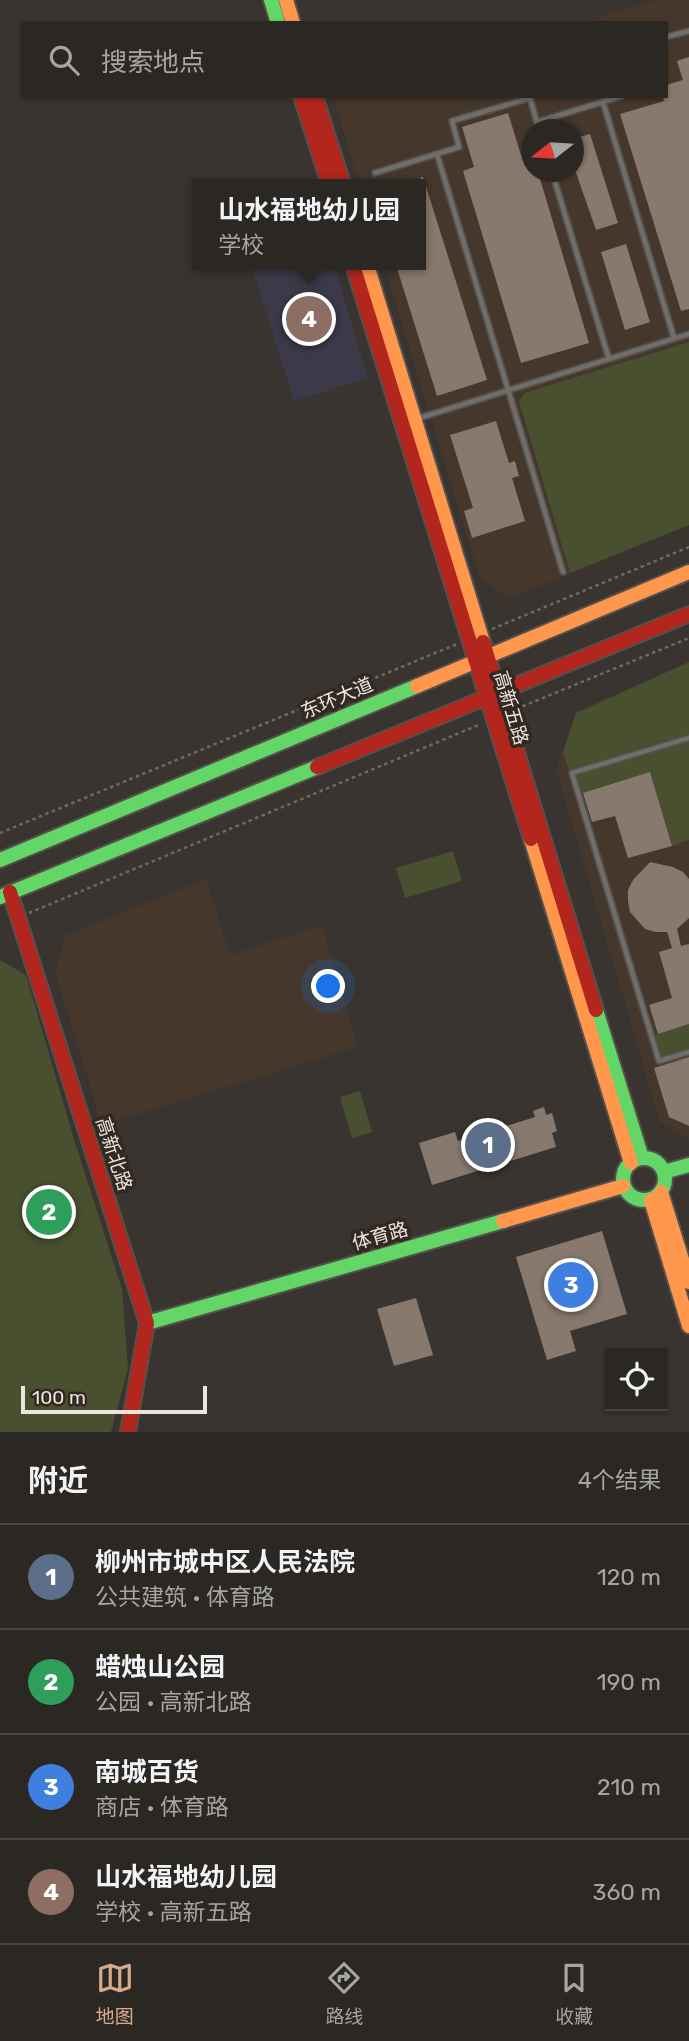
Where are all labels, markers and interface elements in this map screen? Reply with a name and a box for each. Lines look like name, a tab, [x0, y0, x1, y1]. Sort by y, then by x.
search box	[21, 21, 668, 98]
icon: search	[45, 41, 83, 79]
text: 搜索地点	[101, 47, 205, 78]
north arrow	[521, 119, 584, 182]
popup	[192, 179, 426, 270]
text: 山水福地幼儿园	[218, 195, 400, 226]
text: 学校	[218, 231, 264, 259]
pin: 4	[286, 293, 332, 345]
street label: 高新五路	[489, 668, 533, 748]
street label: 东环大道	[298, 673, 376, 723]
your location	[311, 969, 345, 1003]
street label: 高新北路	[91, 1114, 137, 1194]
pin: 1	[465, 1119, 511, 1171]
pin: 2	[26, 1186, 72, 1238]
street label: 体育路	[349, 1217, 411, 1255]
pin: 3	[548, 1259, 594, 1311]
map controls	[605, 1348, 668, 1411]
button: locate	[605, 1348, 668, 1411]
scale bar	[21, 1383, 206, 1415]
text: 100 m	[32, 1386, 86, 1409]
text: 附近	[28, 1463, 88, 1499]
text: 4个结果	[578, 1466, 661, 1494]
text: 柳州市城中区人民法院	[95, 1547, 355, 1578]
text: 1	[45, 1563, 57, 1591]
text: 120 m	[597, 1563, 661, 1591]
text: 公共建筑 · 体育路	[95, 1583, 275, 1611]
text: 蜡烛山公园	[95, 1652, 225, 1683]
text: 2	[44, 1668, 58, 1696]
text: 190 m	[597, 1668, 661, 1696]
text: 公园 · 高新北路	[95, 1688, 252, 1716]
text: 南城百货	[95, 1757, 199, 1788]
text: 3	[43, 1773, 59, 1801]
text: 210 m	[597, 1773, 661, 1801]
text: 商店 · 体育路	[95, 1793, 229, 1821]
text: 山水福地幼儿园	[95, 1862, 277, 1893]
text: 4	[43, 1878, 59, 1906]
text: 360 m	[593, 1878, 661, 1906]
text: 学校 · 高新五路	[95, 1898, 252, 1926]
tab: 地图	[96, 1959, 134, 2028]
tab: 路线	[325, 1959, 363, 2028]
tab: 收藏	[555, 1959, 593, 2028]

